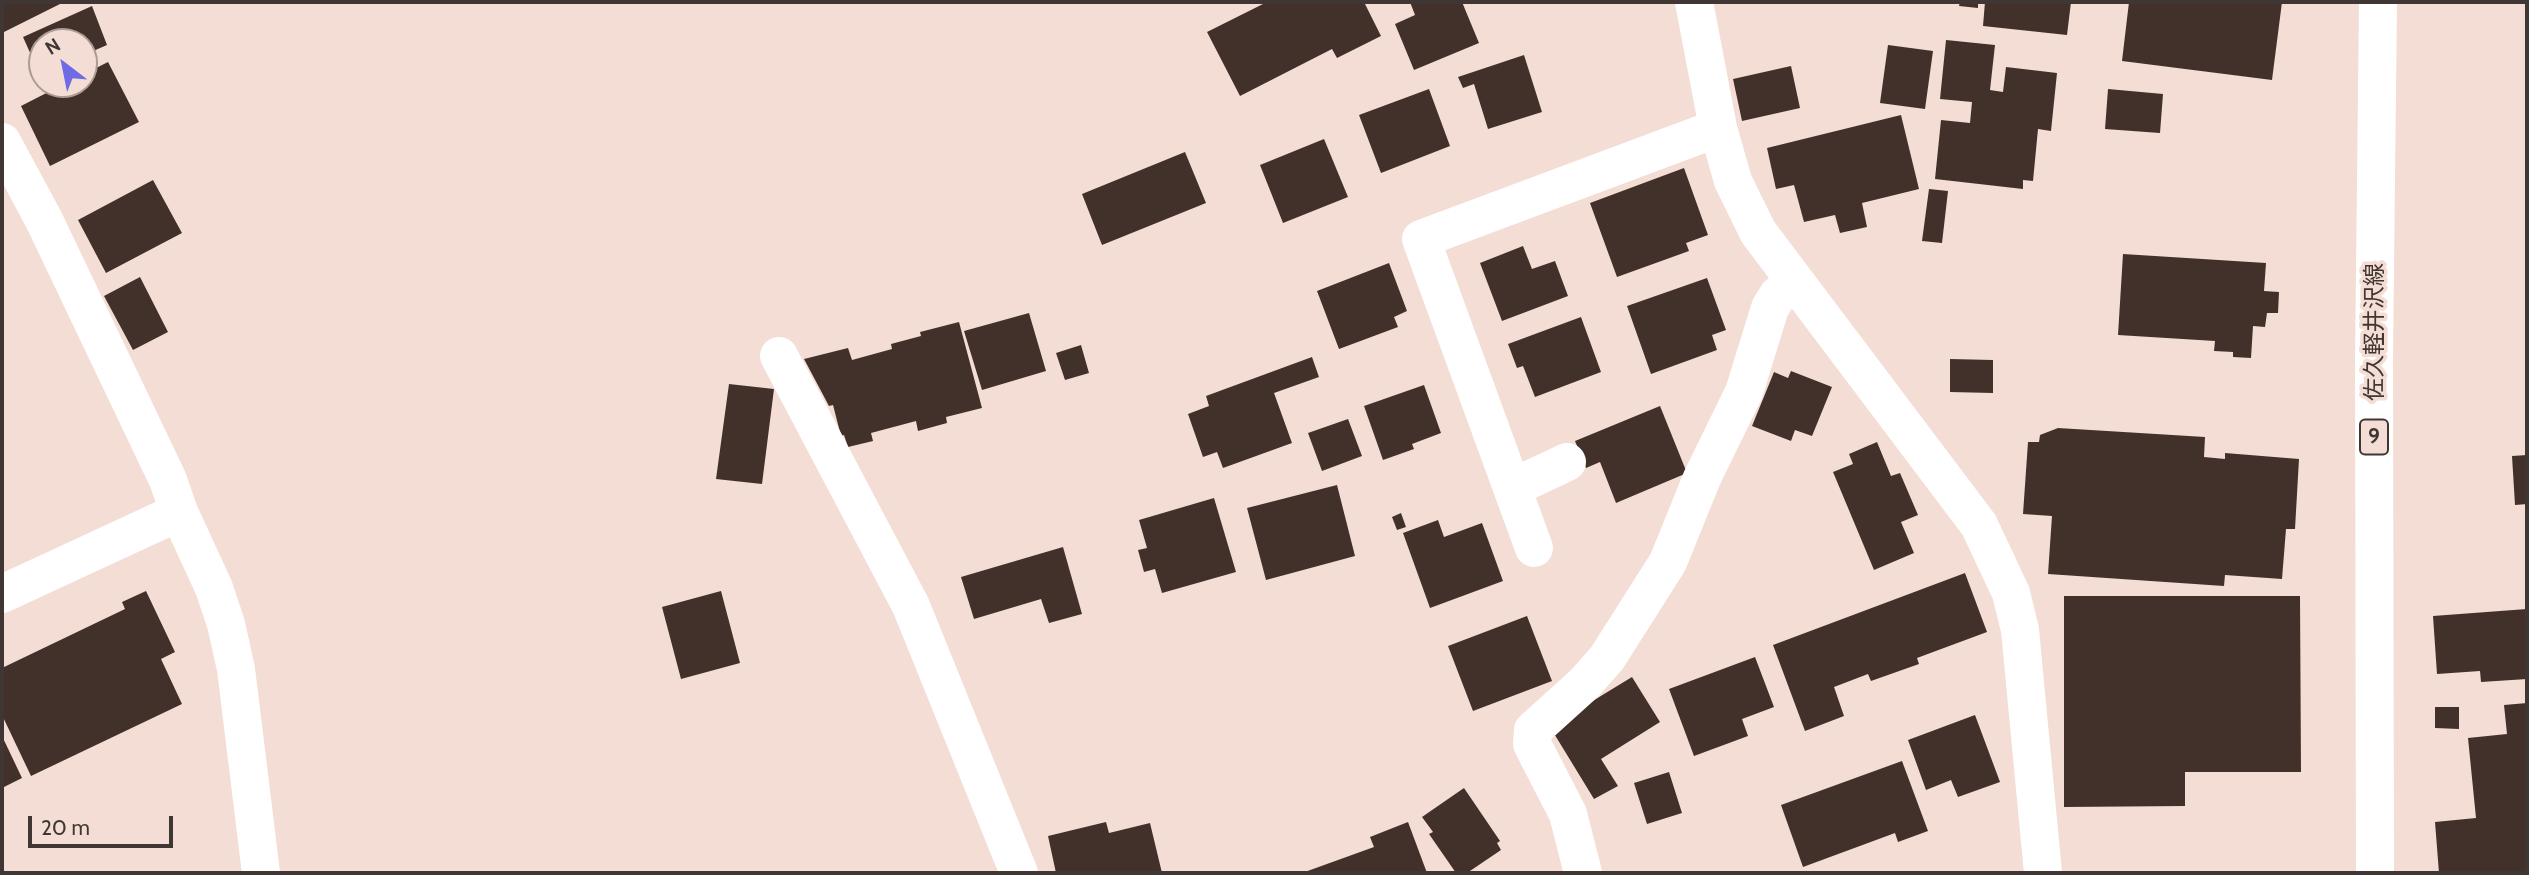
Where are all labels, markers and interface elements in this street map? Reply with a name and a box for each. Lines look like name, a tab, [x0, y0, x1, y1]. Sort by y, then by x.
north arrow	[28, 28, 98, 98]
text: N	[41, 33, 64, 60]
street label: 佐久軽井沢線	[2361, 263, 2389, 401]
road number: 9	[2360, 420, 2388, 454]
scale bar	[32, 802, 177, 846]
text: 20 m	[41, 815, 90, 840]

